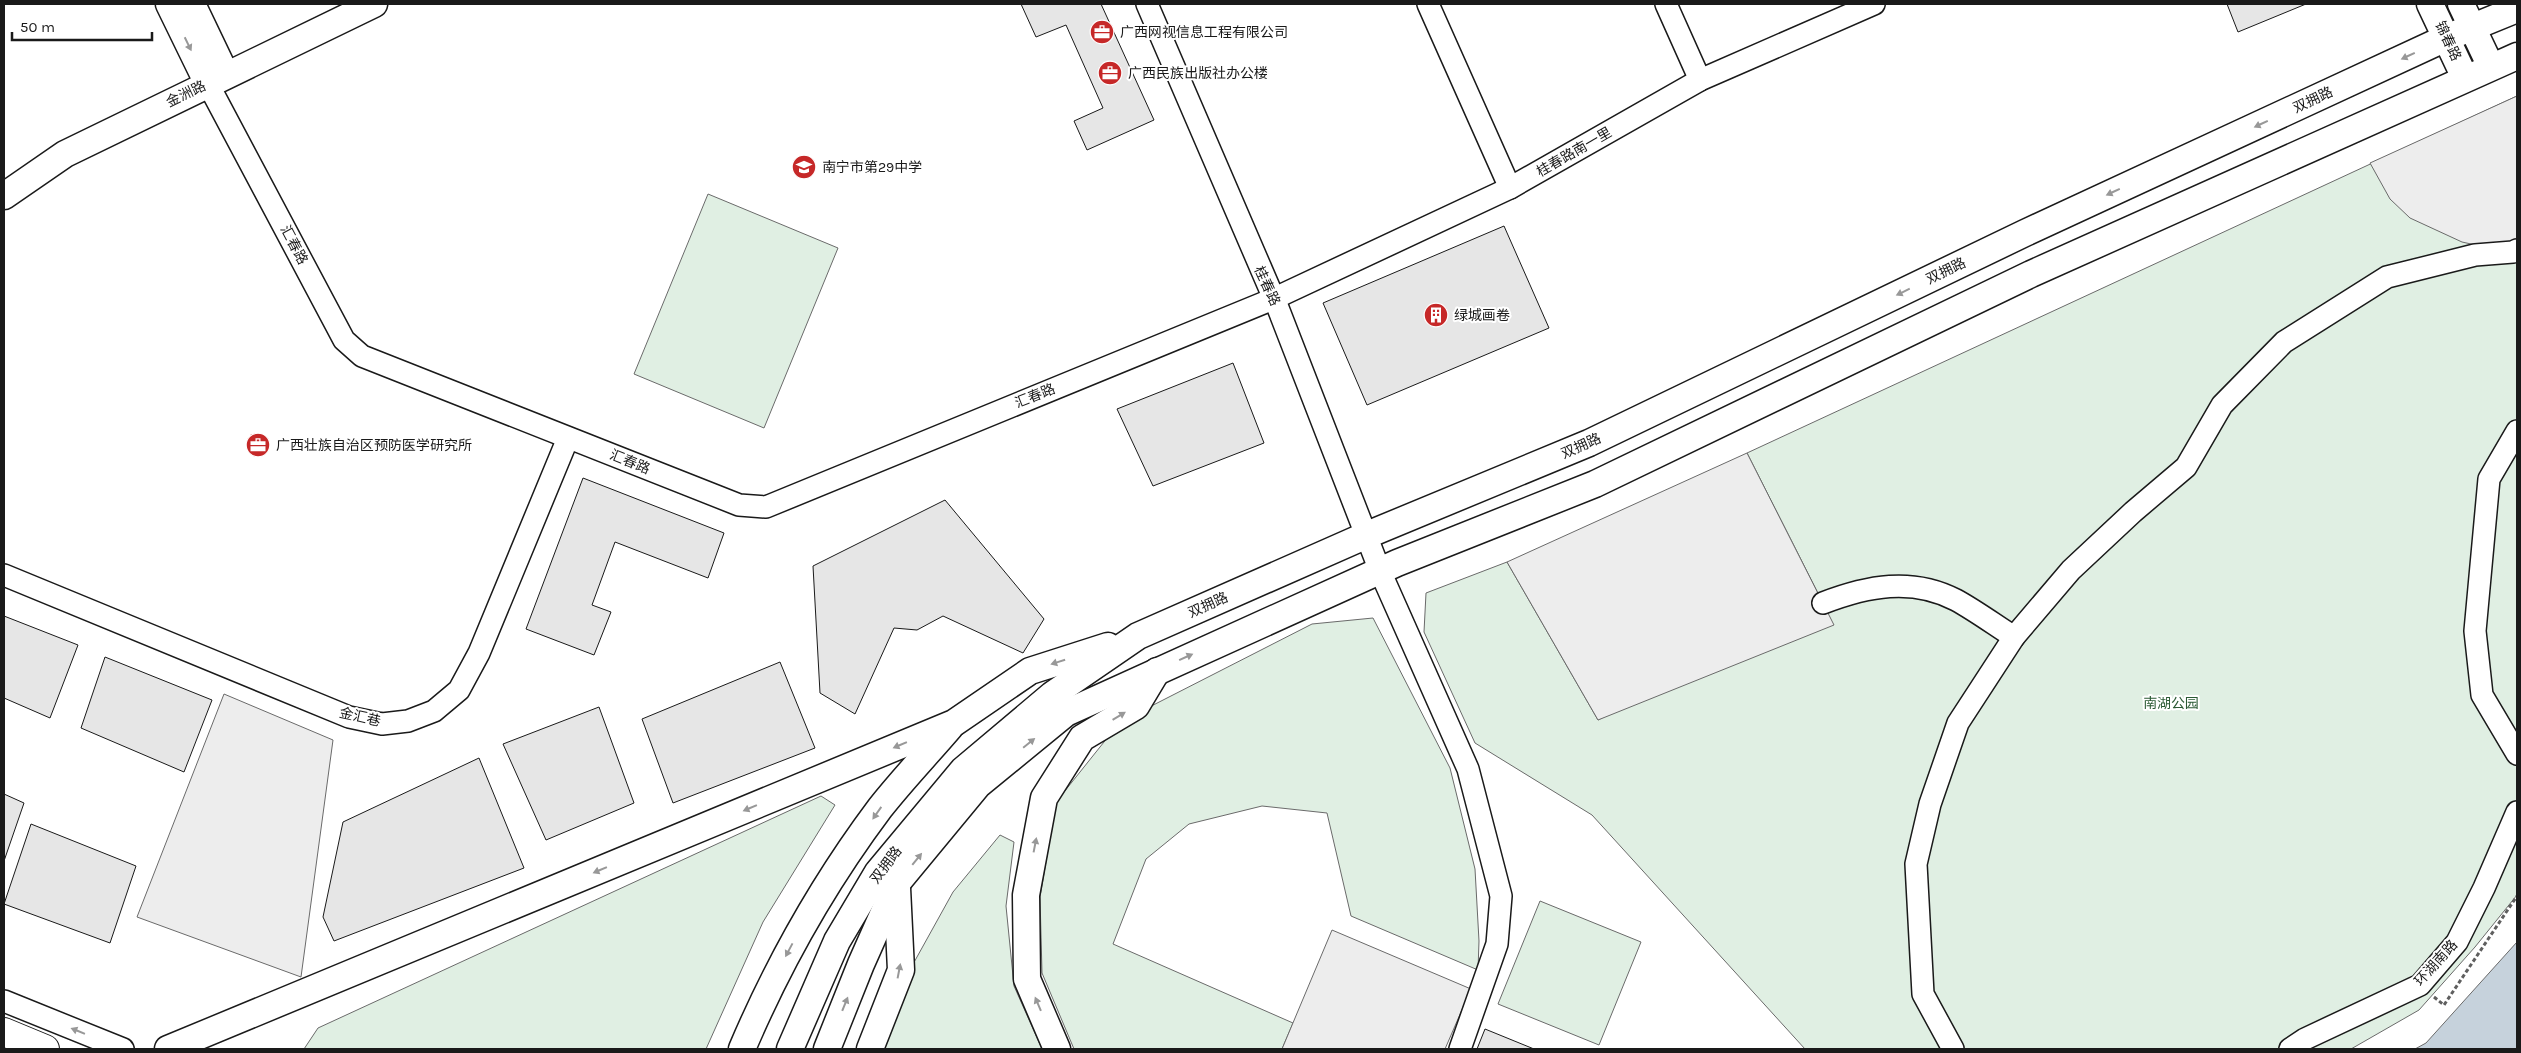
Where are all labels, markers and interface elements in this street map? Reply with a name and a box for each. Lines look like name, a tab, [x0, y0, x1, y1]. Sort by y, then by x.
scale bar	[12, 10, 152, 42]
text: 50 m	[20, 18, 55, 36]
street label: 锦春路	[2431, 18, 2465, 64]
office icon: 广西网视信息工程有限公司	[1089, 19, 1115, 45]
place label: 广西网视信息工程有限公司	[1120, 24, 1288, 41]
one-way arrow	[185, 37, 193, 51]
one-way arrow	[2401, 52, 2415, 60]
office icon: 广西民族出版社办公楼	[1097, 60, 1123, 86]
place label: 广西民族出版社办公楼	[1128, 65, 1268, 82]
street label: 金洲路	[163, 77, 209, 111]
street label: 双拥路	[2290, 83, 2336, 117]
one-way arrow	[2254, 120, 2268, 128]
street label: 桂春路南一里	[1533, 124, 1615, 180]
school or university icon: 南宁市第29中学	[791, 154, 817, 180]
place label: 南宁市第29中学	[822, 159, 922, 176]
one-way arrow	[2106, 188, 2120, 196]
street label: 汇春路	[277, 222, 311, 268]
street label: 双拥路	[1923, 254, 1969, 288]
street label: 桂春路	[1250, 263, 1284, 309]
one-way arrow	[1896, 288, 1910, 296]
building icon: 绿城画卷	[1423, 302, 1449, 328]
place label: 绿城画卷	[1454, 307, 1510, 324]
street label: 汇春路	[1012, 380, 1058, 412]
street label: 双拥路	[1558, 430, 1604, 462]
office icon: 广西壮族自治区预防医学研究所	[245, 432, 271, 458]
place label: 广西壮族自治区预防医学研究所	[276, 437, 472, 454]
street label: 汇春路	[607, 446, 653, 478]
street label: 双拥路	[1185, 589, 1231, 621]
one-way arrow	[1179, 653, 1193, 661]
one-way arrow	[1050, 659, 1065, 667]
park label: 南湖公园	[2143, 695, 2199, 712]
street label: 金汇巷	[338, 704, 382, 730]
one-way arrow	[1113, 711, 1126, 720]
one-way arrow	[1022, 737, 1035, 748]
one-way arrow	[893, 742, 907, 750]
one-way arrow	[743, 804, 757, 812]
one-way arrow	[872, 807, 882, 820]
one-way arrow	[1032, 837, 1040, 853]
street label: 双拥路	[867, 843, 905, 887]
one-way arrow	[911, 853, 922, 866]
one-way arrow	[592, 867, 607, 874]
street label: 环湖南路	[2411, 937, 2461, 989]
one-way arrow	[784, 943, 793, 956]
one-way arrow	[895, 963, 903, 979]
one-way arrow	[842, 997, 850, 1011]
one-way arrow	[1033, 997, 1041, 1011]
one-way arrow	[70, 1027, 85, 1034]

